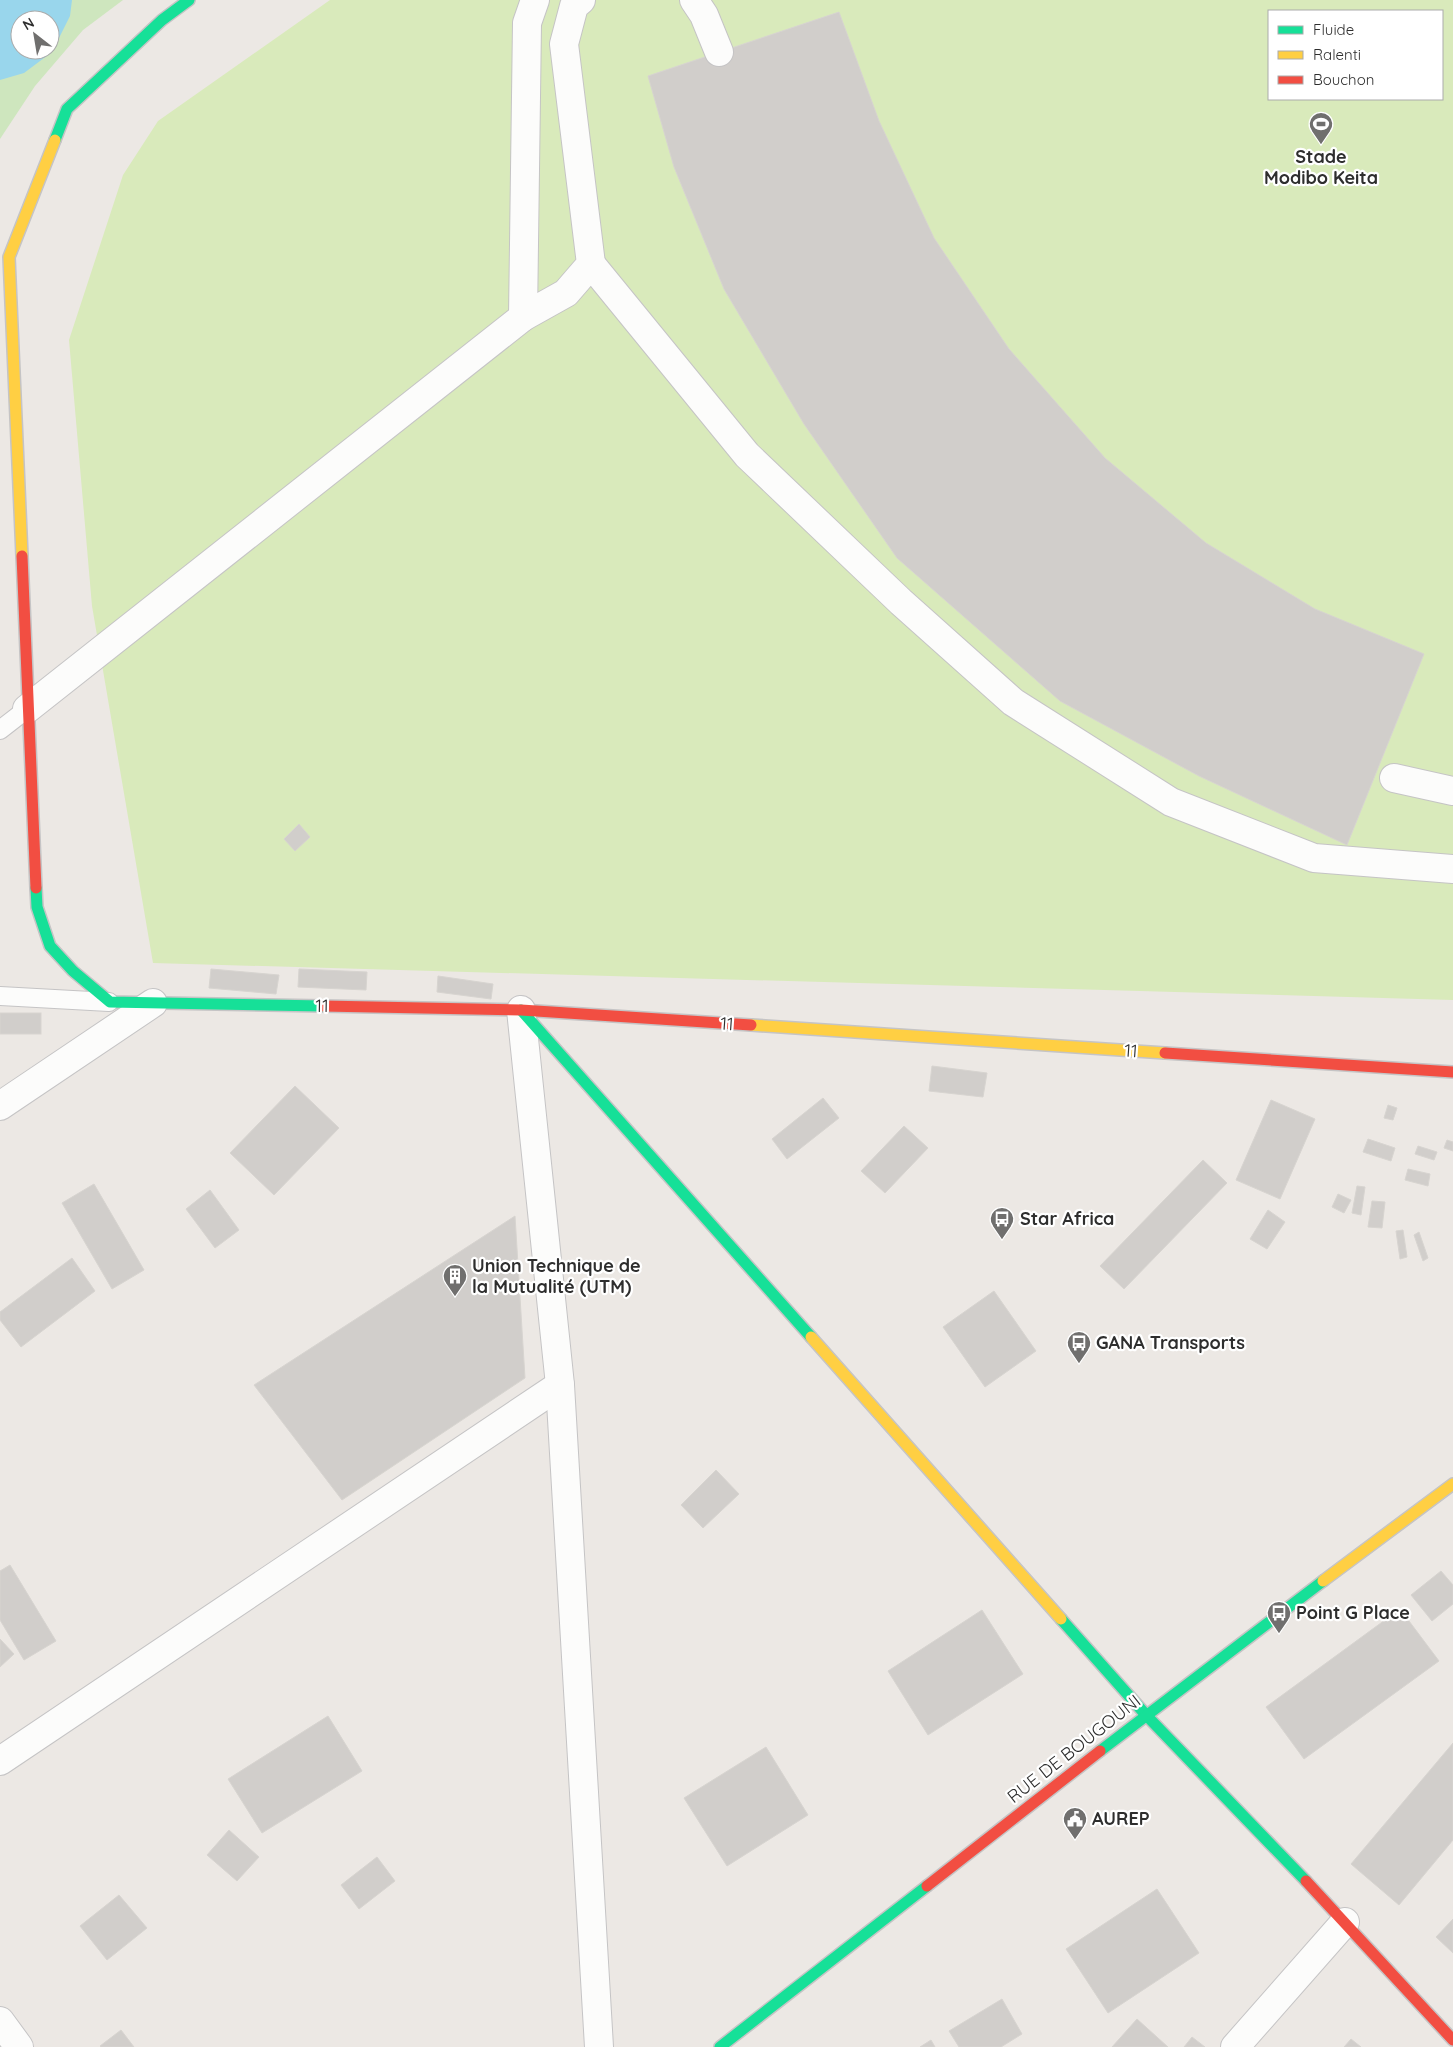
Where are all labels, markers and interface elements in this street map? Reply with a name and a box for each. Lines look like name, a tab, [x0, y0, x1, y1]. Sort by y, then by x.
north arrow	[10, 10, 60, 60]
legend	[1268, 10, 1443, 100]
text: N	[19, 13, 37, 34]
text: Fluide	[1313, 20, 1354, 39]
text: Ralenti	[1313, 45, 1361, 64]
text: Bouchon	[1313, 70, 1374, 89]
sports icon: Stade Modibo Keita	[1308, 111, 1334, 145]
place label: Stade Modibo Keita	[1264, 145, 1378, 189]
street label: 11	[315, 994, 329, 1017]
street label: 11	[720, 1012, 734, 1035]
street label: 11	[1124, 1039, 1138, 1062]
bus stop icon: Star Africa	[989, 1206, 1015, 1240]
place label: Star Africa	[1020, 1207, 1114, 1230]
place label: Union Technique de la Mutualité (UTM)	[472, 1254, 641, 1298]
building icon: Union Technique de la Mutualité (UTM)	[442, 1263, 468, 1297]
bus stop icon: GANA Transports	[1066, 1330, 1092, 1364]
place label: GANA Transports	[1096, 1331, 1245, 1354]
bus stop icon: Point G Place	[1266, 1600, 1292, 1634]
place label: Point G Place	[1296, 1601, 1410, 1624]
street label: RUE DE BOUGOUNI	[1002, 1689, 1145, 1808]
public building icon: AUREP	[1062, 1806, 1088, 1840]
place label: AUREP	[1092, 1807, 1150, 1830]

